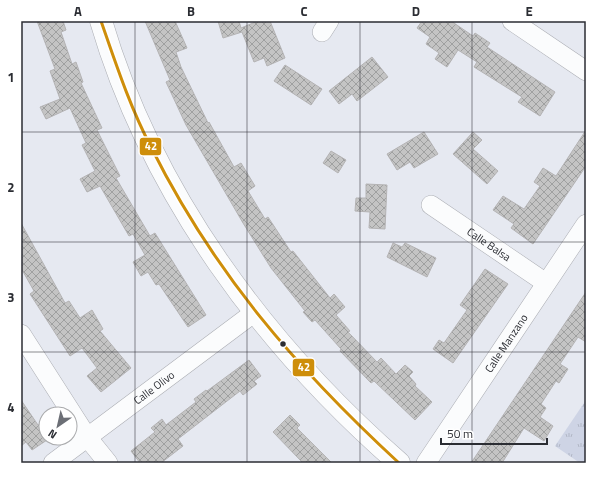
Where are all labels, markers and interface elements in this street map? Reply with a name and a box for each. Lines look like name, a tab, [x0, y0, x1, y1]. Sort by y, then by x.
text: A	[74, 1, 82, 21]
text: B	[187, 1, 195, 21]
text: C	[300, 1, 308, 21]
text: D	[412, 1, 420, 21]
text: E	[525, 1, 533, 21]
text: 1	[7, 67, 15, 87]
line badge: 42	[139, 137, 162, 156]
text: 42	[145, 138, 157, 154]
text: 2	[7, 177, 15, 197]
street label: Calle Balsa	[464, 224, 515, 265]
text: 3	[7, 287, 15, 307]
street label: Calle Manzano	[481, 311, 532, 376]
unlabelled marker	[278, 339, 288, 349]
line badge: 42	[292, 358, 315, 377]
text: 42	[298, 359, 310, 375]
street label: Calle Olivo	[130, 367, 178, 408]
text: 4	[7, 397, 15, 417]
north arrow	[38, 406, 78, 446]
scale bar	[441, 420, 547, 446]
text: 50 m	[447, 424, 473, 443]
text: N	[45, 426, 60, 443]

